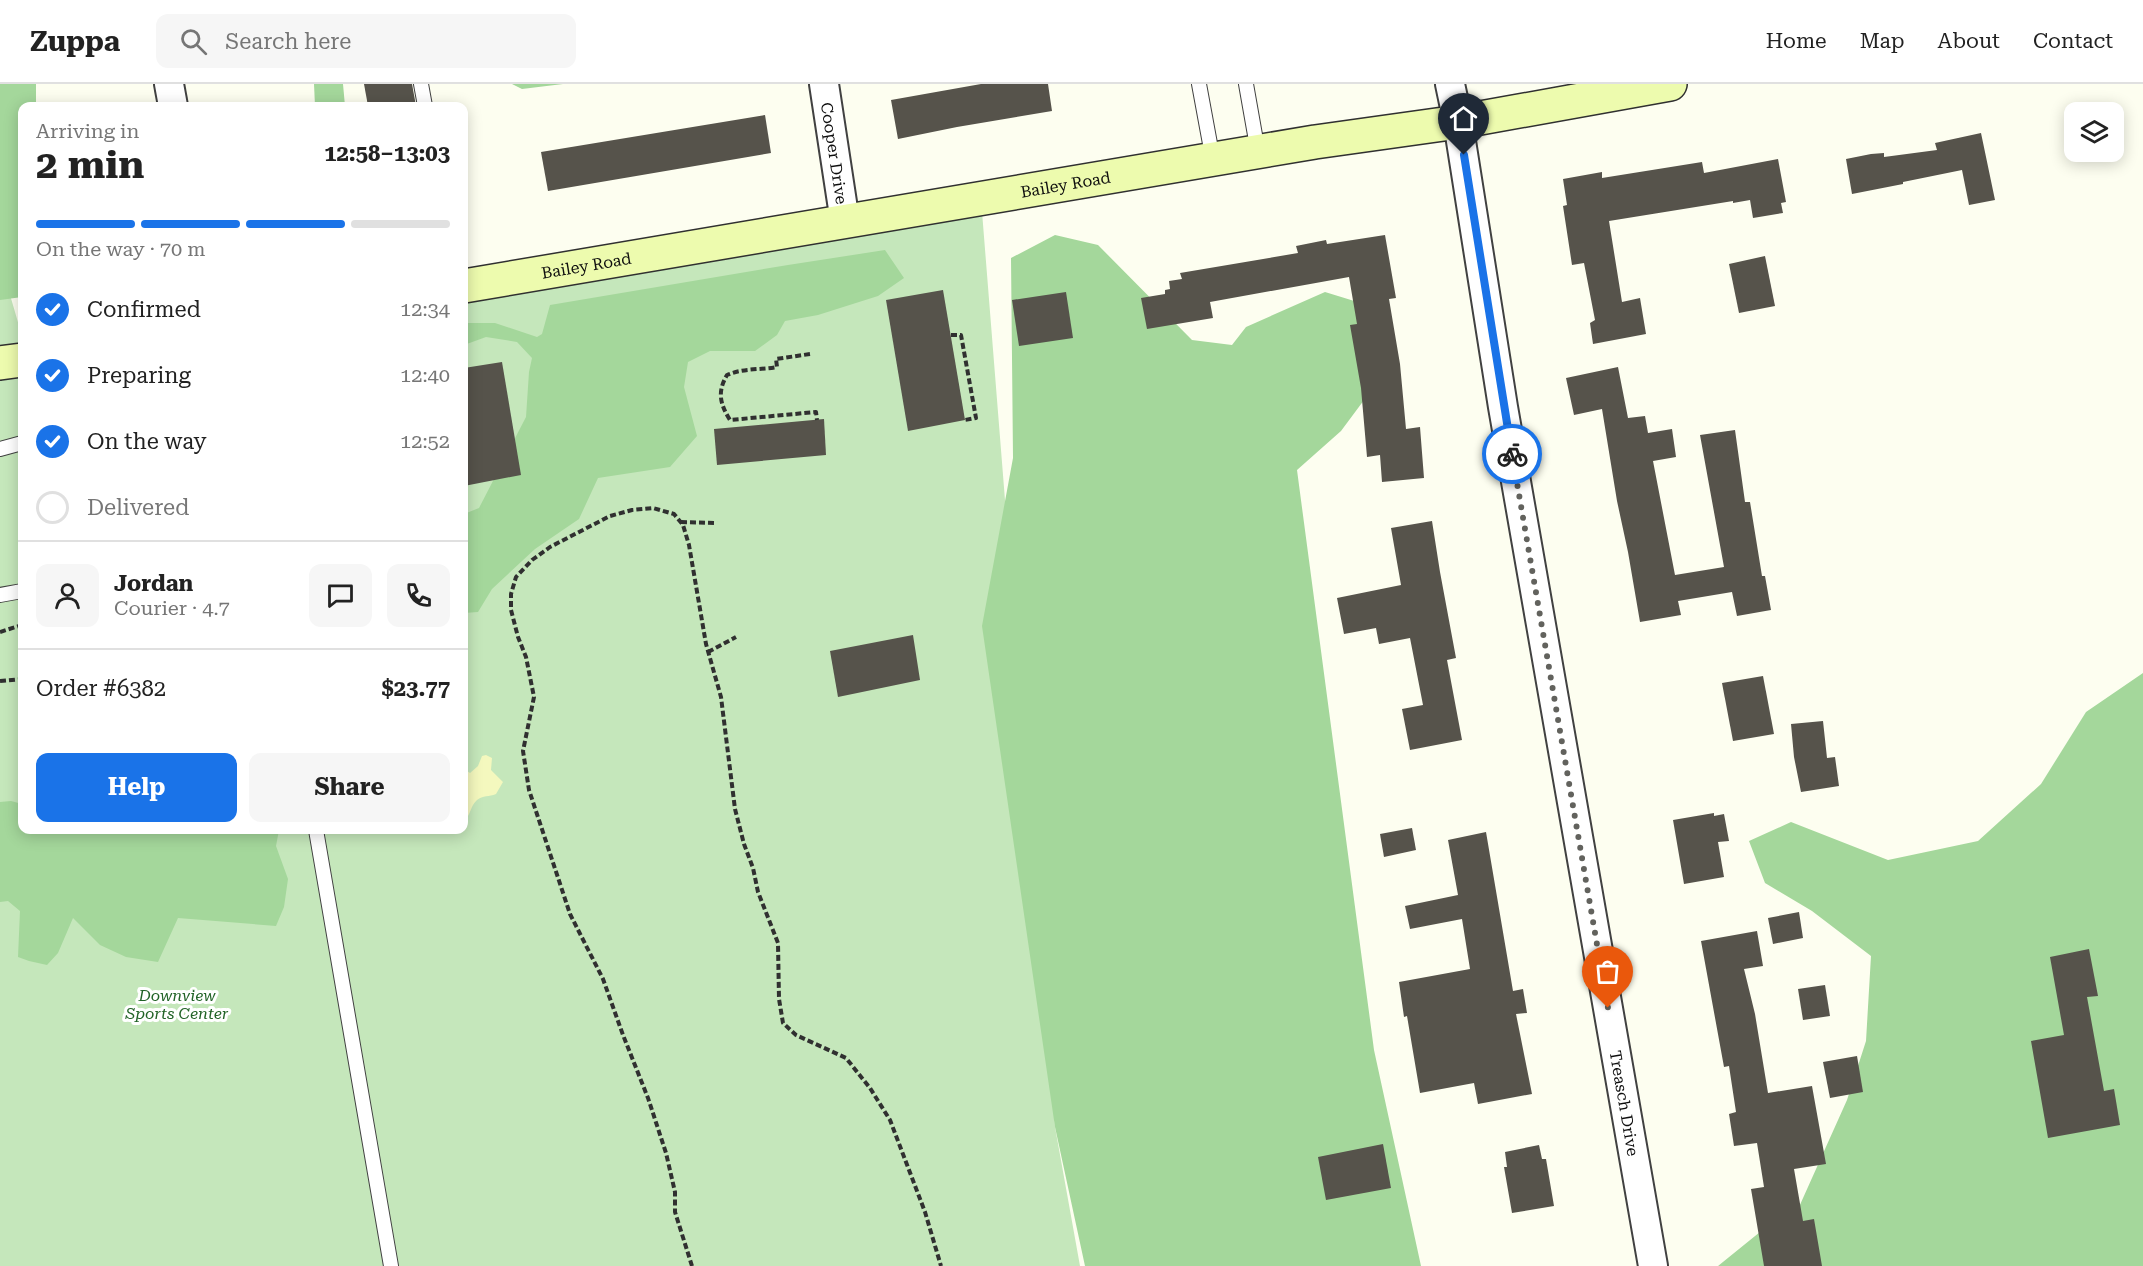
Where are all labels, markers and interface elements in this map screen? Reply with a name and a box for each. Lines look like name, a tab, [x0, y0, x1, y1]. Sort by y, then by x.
search box	[156, 14, 576, 68]
text: Zuppa	[30, 25, 120, 58]
icon: search	[177, 25, 210, 58]
text: Search here	[225, 29, 351, 54]
text: Home	[1766, 29, 1827, 53]
text: Map	[1860, 29, 1905, 53]
text: About	[1938, 29, 2000, 53]
text: Contact	[2033, 29, 2113, 53]
pin	[1438, 93, 1489, 155]
street label: Cooper Drive	[817, 101, 852, 206]
icon: home	[1447, 102, 1480, 135]
map controls	[2064, 102, 2124, 162]
button: layers	[2064, 102, 2124, 162]
text: Arriving in	[36, 119, 139, 143]
text: 12:58–13:03	[324, 141, 450, 166]
text: 2 min	[36, 142, 144, 188]
street label: Bailey Road	[1019, 167, 1112, 201]
text: On the way · 70 m	[36, 237, 206, 261]
street label: Bailey Road	[540, 248, 633, 282]
icon: check	[36, 293, 69, 326]
text: Confirmed	[87, 297, 201, 322]
text: 12:34	[400, 297, 450, 321]
icon: check	[36, 359, 69, 392]
text: Preparing	[87, 363, 191, 388]
text: 12:40	[400, 363, 450, 387]
courier	[1482, 424, 1542, 484]
icon: check	[36, 425, 69, 458]
text: On the way	[87, 429, 207, 454]
text: 12:52	[400, 429, 450, 453]
icon: bike	[1496, 438, 1529, 471]
text: Delivered	[87, 495, 189, 520]
button: person	[36, 564, 99, 627]
button: chat	[309, 564, 372, 627]
button: phone	[387, 564, 450, 627]
text: Jordan	[114, 571, 193, 596]
text: Courier · 4.7	[114, 596, 230, 620]
text: Order #6382	[36, 676, 166, 701]
text: $23.77	[381, 676, 450, 701]
button: Help	[36, 753, 237, 822]
button: Share	[249, 753, 450, 822]
pin	[1582, 946, 1633, 1008]
icon: bag	[1591, 955, 1624, 988]
park label: Downview Sports Center	[124, 986, 229, 1023]
street label: Treasch Drive	[1606, 1049, 1643, 1158]

